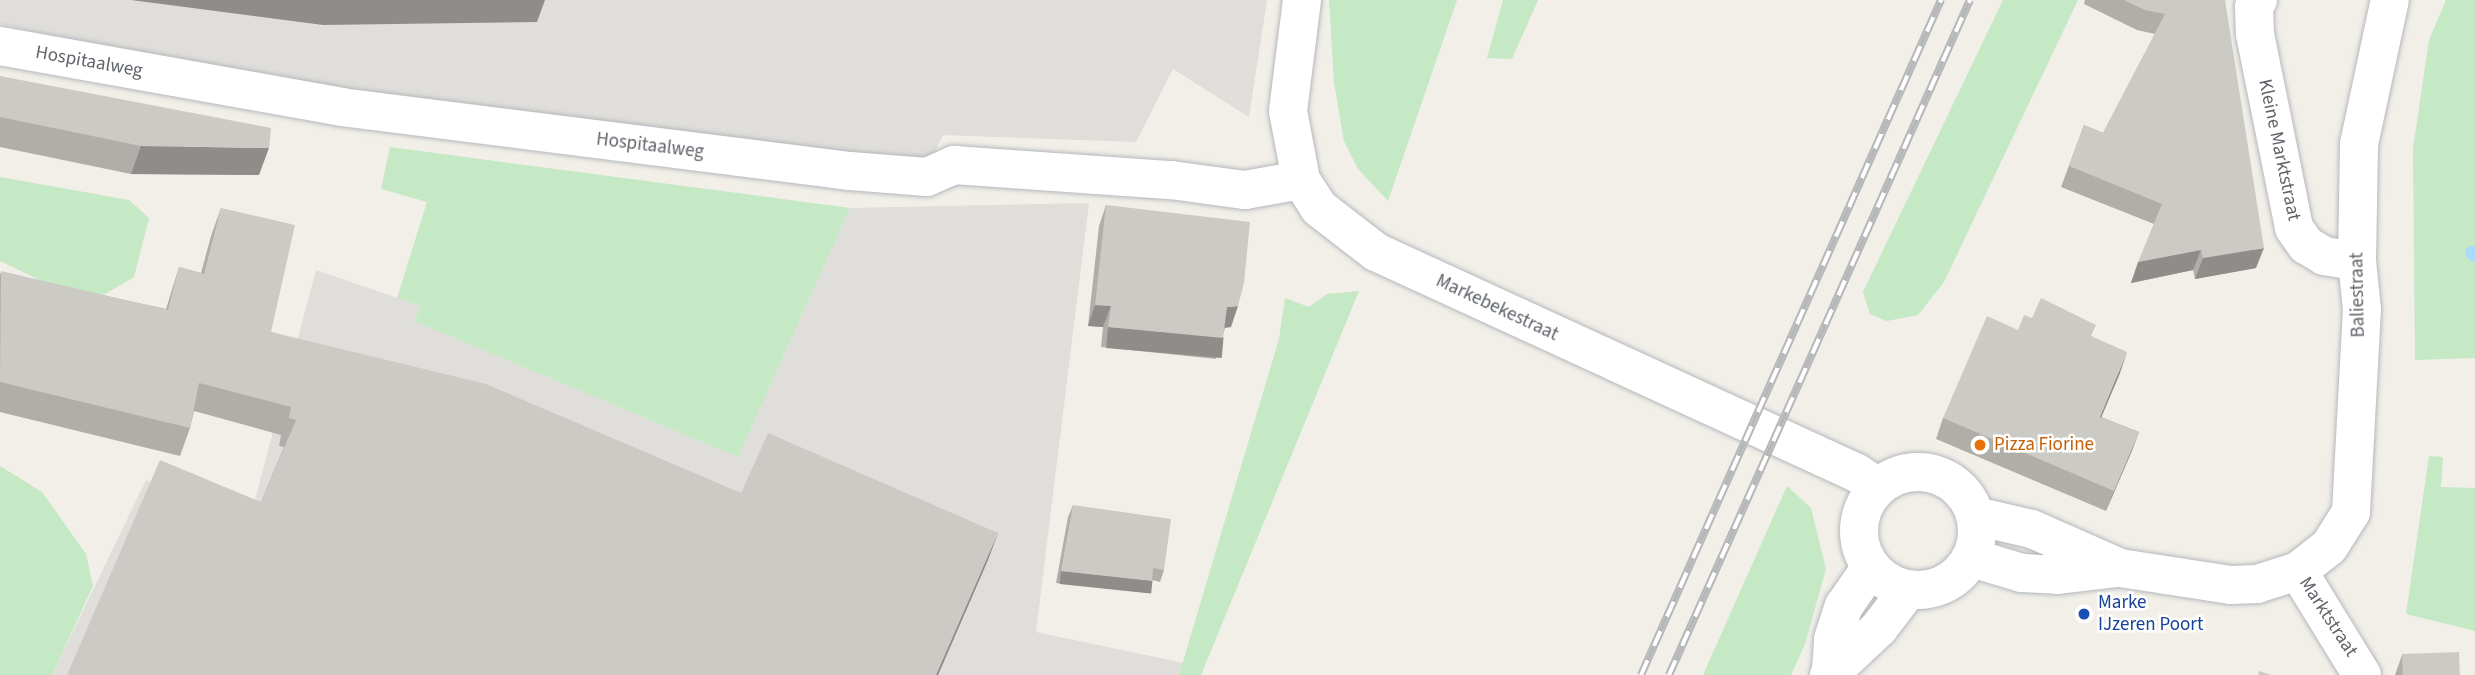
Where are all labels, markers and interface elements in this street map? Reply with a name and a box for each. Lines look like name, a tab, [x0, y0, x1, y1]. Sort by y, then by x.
street label: Hospitaalweg	[34, 41, 144, 83]
street label: Kleine Marktstraat	[2253, 77, 2305, 223]
street label: Hospitaalweg	[595, 128, 705, 164]
street label: Baliestraat	[2346, 252, 2370, 338]
street label: Markebekestraat	[1432, 270, 1562, 346]
place label: Pizza Fiorine	[1994, 434, 2094, 456]
marker: Pizza Fiorine	[1972, 437, 1988, 453]
street label: Marktstraat	[2294, 573, 2362, 661]
place label: Marke IJzeren Poort	[2098, 592, 2203, 636]
marker: Marke IJzeren Poort	[2076, 606, 2092, 622]

